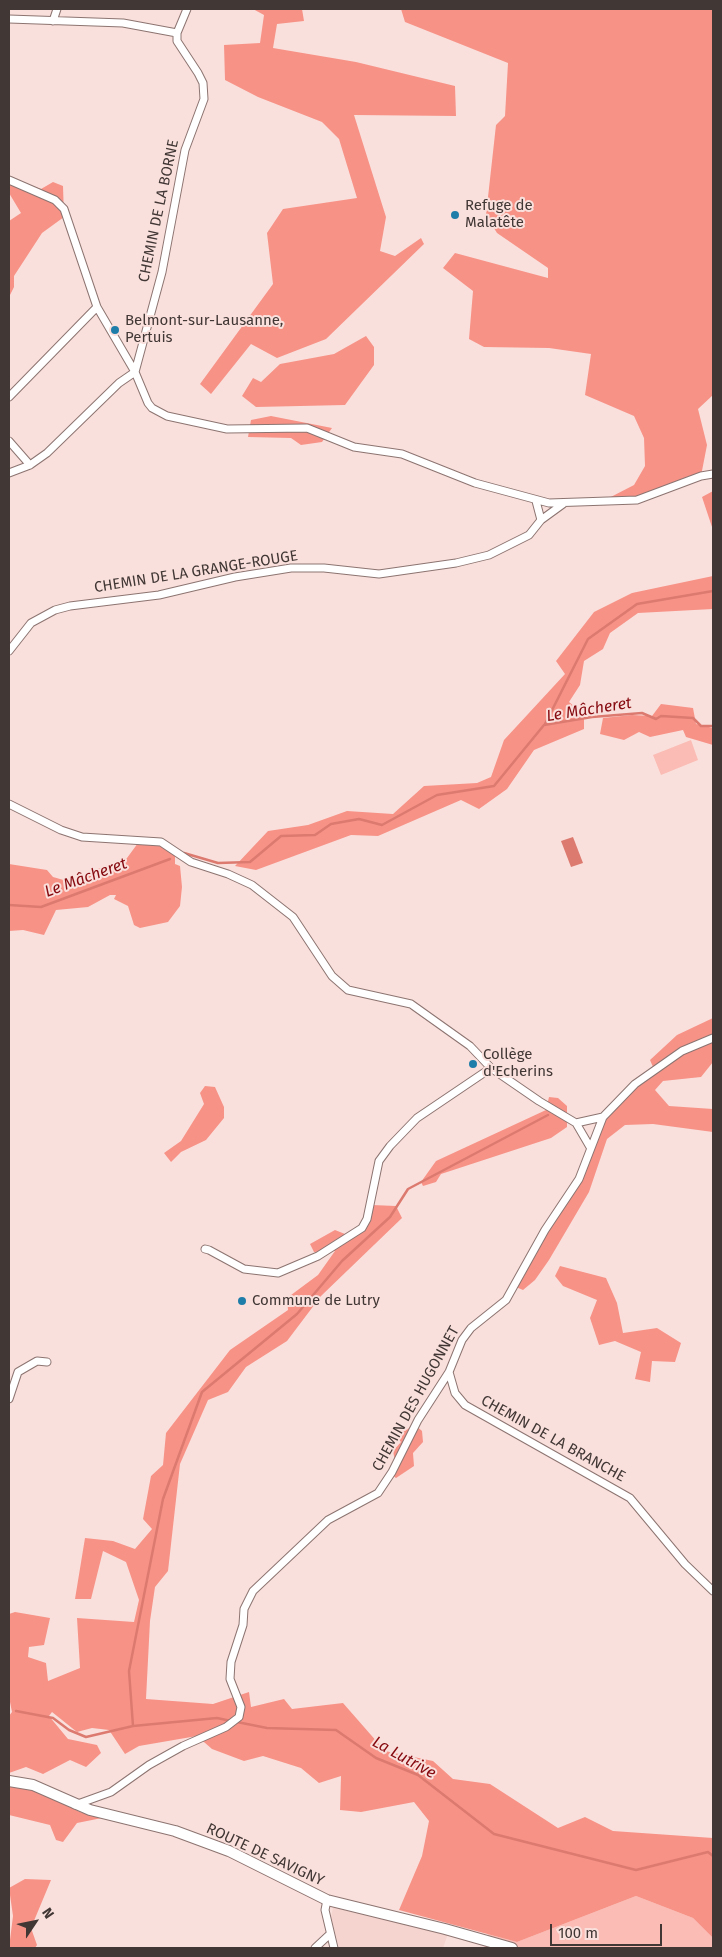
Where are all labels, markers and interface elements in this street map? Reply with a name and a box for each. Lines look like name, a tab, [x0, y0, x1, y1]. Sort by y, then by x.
street label: CHEMIN DE LA BORNE	[135, 138, 183, 284]
place label: Refuge de Malatête	[465, 197, 533, 232]
marker: Refuge de Malatête	[449, 209, 461, 221]
place label: Belmont-sur-Lausanne, Pertuis	[125, 312, 283, 347]
marker: Belmont-sur-Lausanne, Pertuis	[109, 324, 121, 336]
street label: CHEMIN DE LA GRANGE-ROUGE	[93, 547, 299, 597]
water label: Le Mâcheret	[545, 694, 633, 726]
water label: Le Mâcheret	[42, 854, 130, 902]
place label: Collège d'Echerins	[483, 1046, 553, 1081]
marker: Collège d'Echerins	[467, 1058, 479, 1070]
place label: Commune de Lutry	[252, 1292, 380, 1310]
marker: Commune de Lutry	[236, 1295, 248, 1307]
street label: CHEMIN DES HUGONNET	[369, 1323, 463, 1475]
street label: CHEMIN DE LA BRANCHE	[478, 1392, 628, 1486]
water label: La Lutrive	[369, 1733, 439, 1783]
street label: ROUTE DE SAVIGNY	[203, 1820, 327, 1890]
north arrow	[10, 1897, 60, 1947]
text: N	[38, 1905, 57, 1922]
scale bar	[552, 1914, 664, 1946]
text: 100 m	[558, 1924, 598, 1942]

